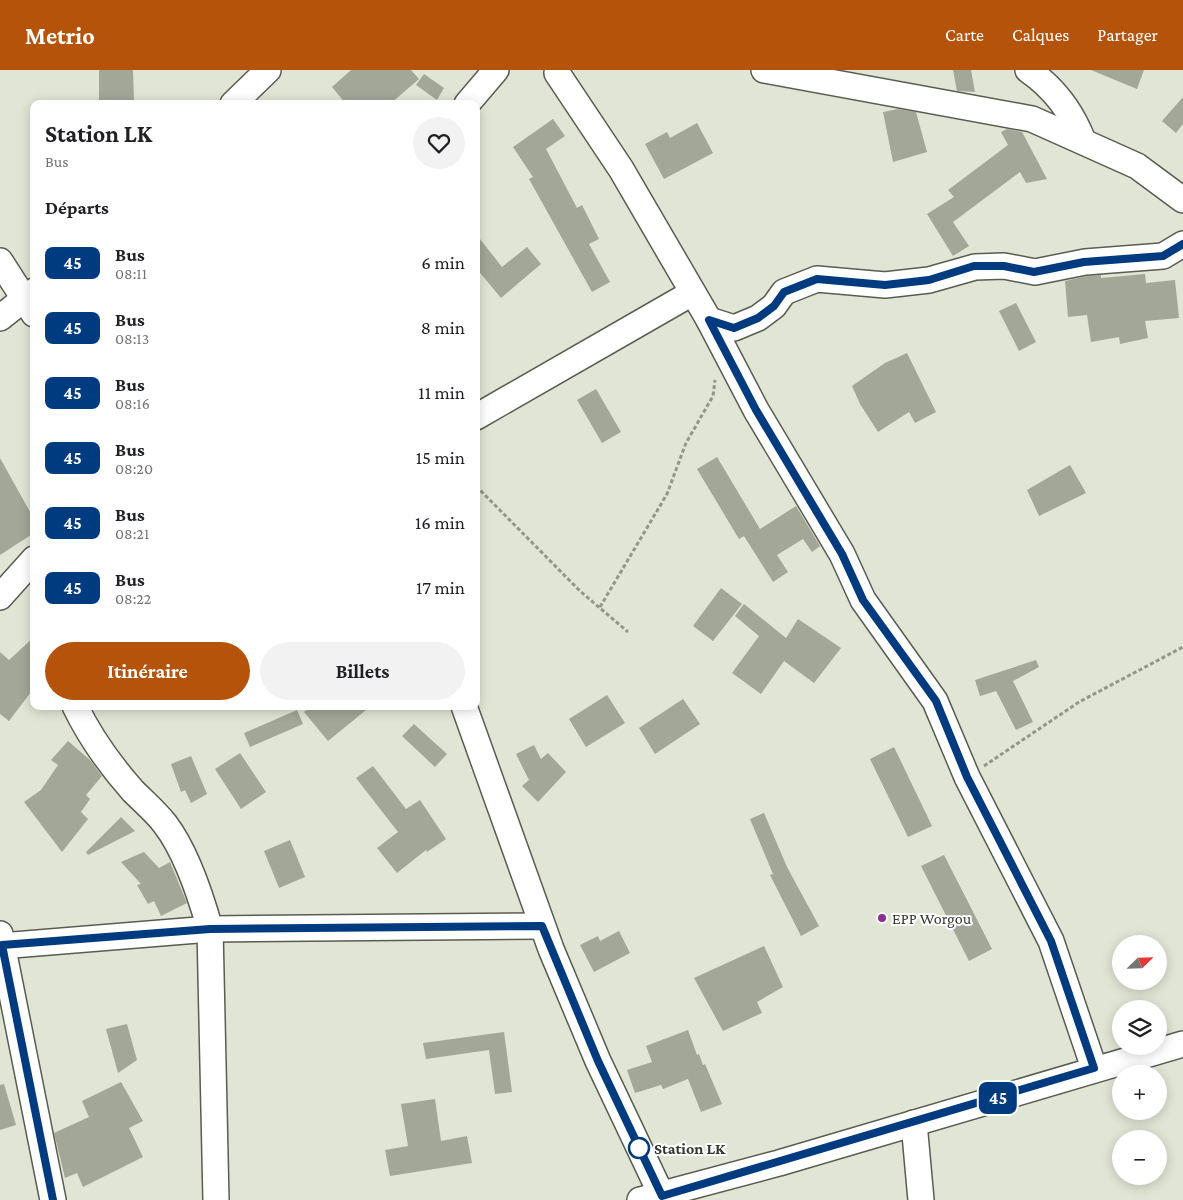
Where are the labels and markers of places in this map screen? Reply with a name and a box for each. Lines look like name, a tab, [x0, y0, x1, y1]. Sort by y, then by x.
place label: EPP Worgou	[892, 910, 972, 928]
marker: EPP Worgou	[876, 912, 888, 924]
marker: Station LK	[628, 1137, 650, 1159]
place label: Station LK	[654, 1140, 726, 1157]

